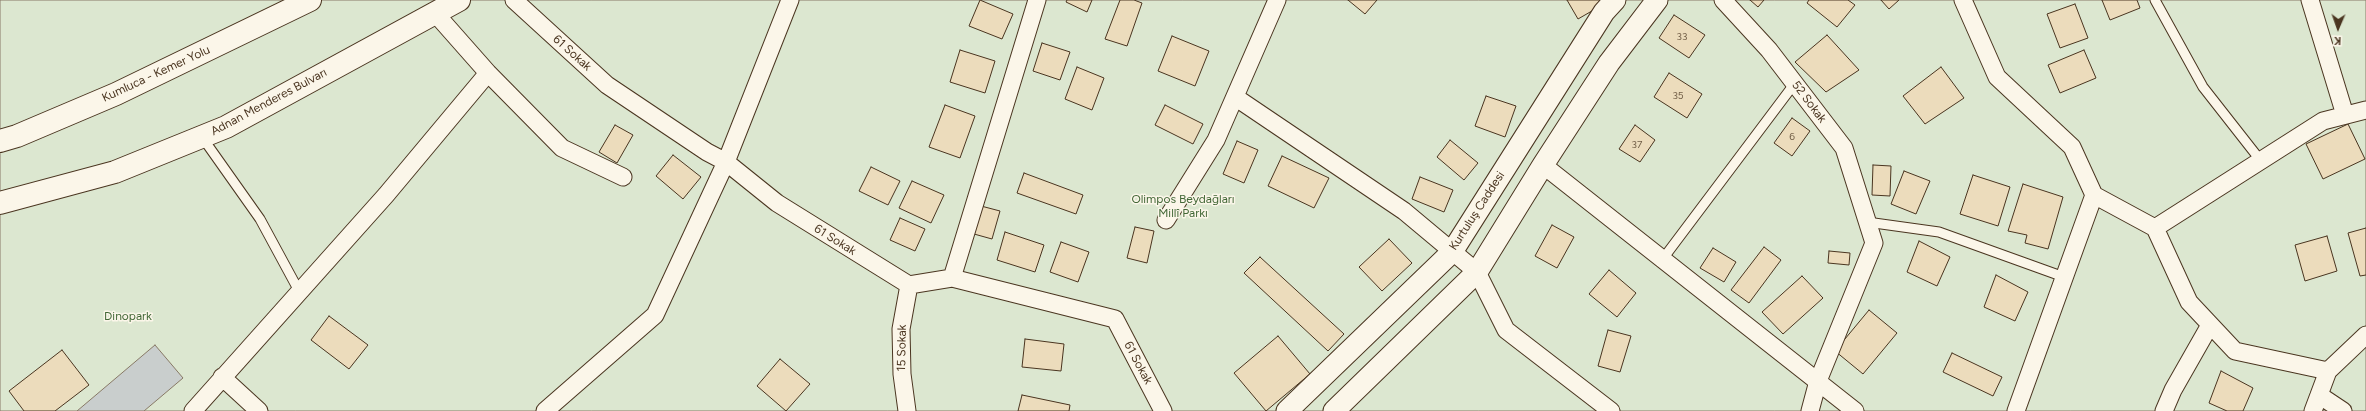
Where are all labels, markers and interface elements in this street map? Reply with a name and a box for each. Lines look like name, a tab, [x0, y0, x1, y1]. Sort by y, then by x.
north arrow	[2318, 8, 2358, 48]
house number: 33	[1677, 31, 1687, 43]
street label: 61 Sokak	[550, 32, 594, 74]
text: K	[2334, 34, 2341, 47]
street label: Kumluca - Kemer Yolu	[100, 43, 212, 105]
street label: Adnan Menderes Bulvarı	[208, 65, 330, 139]
street label: 52 Sokak	[1789, 78, 1829, 126]
house number: 35	[1672, 90, 1684, 102]
house number: 6	[1789, 131, 1795, 143]
house number: 37	[1632, 139, 1642, 151]
street label: Kurtuluş Caddesi	[1446, 169, 1508, 253]
park label: Olimpos Beydağları Millî Parkı	[1131, 192, 1235, 220]
street label: 61 Sokak	[811, 222, 859, 258]
park label: Dinopark	[104, 309, 152, 323]
street label: 15 Sokak	[894, 324, 910, 372]
street label: 61 Sokak	[1121, 339, 1155, 387]

